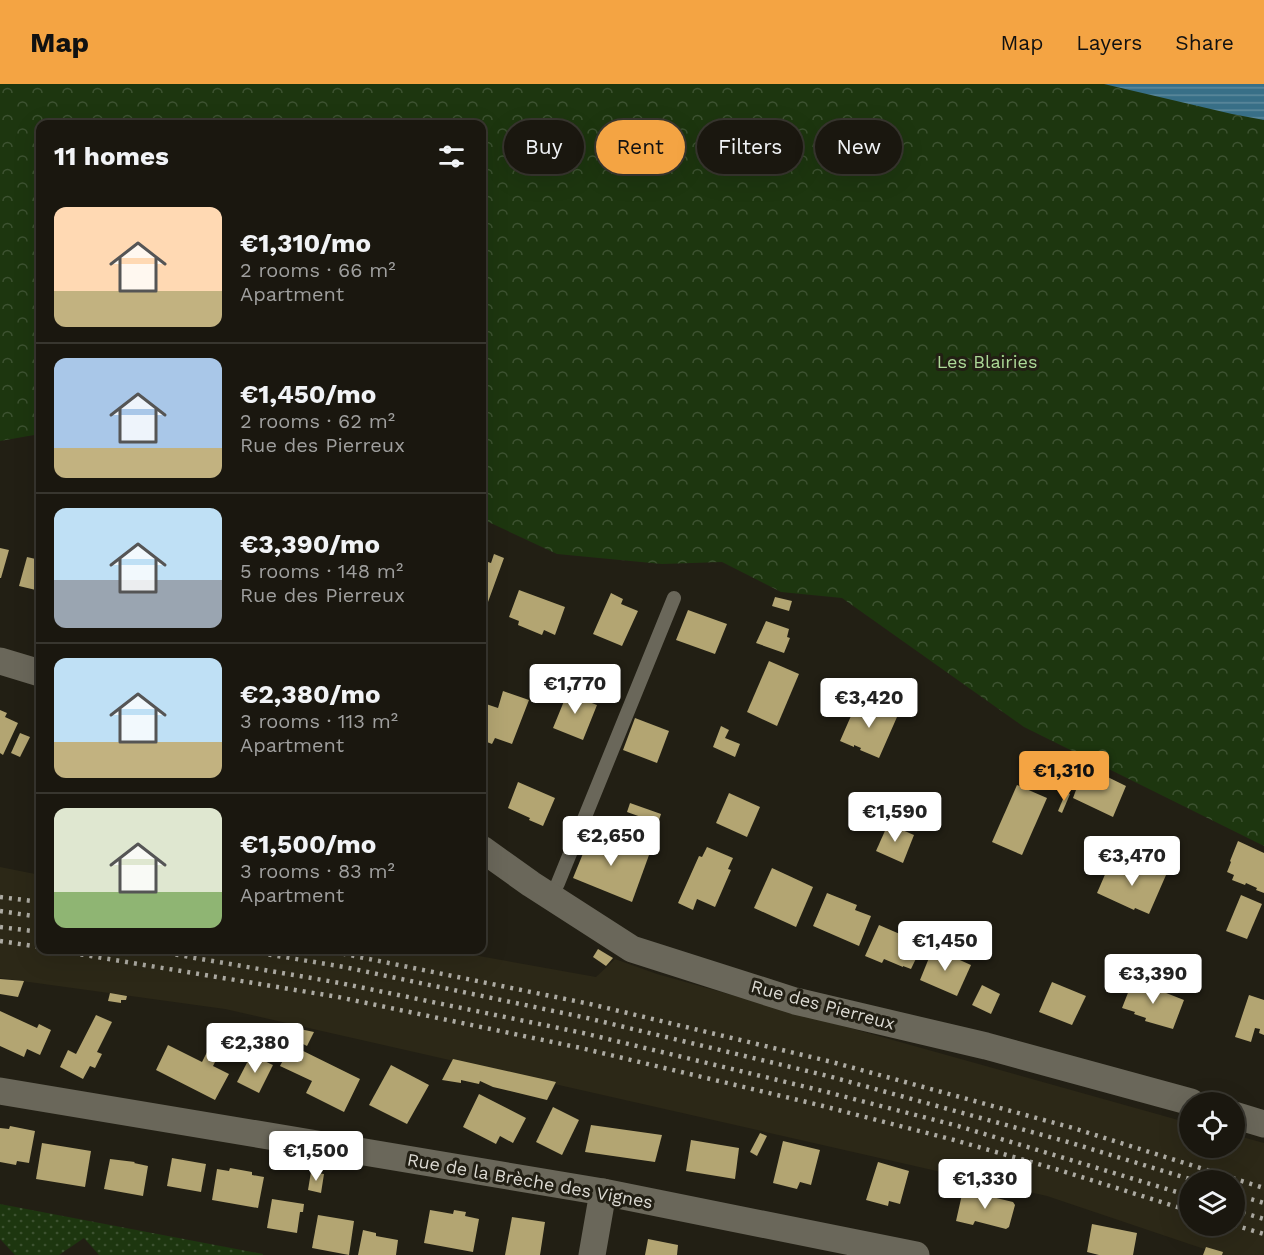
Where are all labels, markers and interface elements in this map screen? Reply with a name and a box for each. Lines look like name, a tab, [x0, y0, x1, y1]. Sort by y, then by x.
text: Map	[30, 26, 89, 59]
text: Map	[1000, 30, 1043, 55]
text: Layers	[1076, 30, 1142, 55]
text: Share	[1175, 30, 1234, 55]
chip: Buy	[504, 120, 584, 174]
chip: Rent	[596, 120, 685, 174]
chip: Filters	[697, 120, 803, 174]
chip: New	[815, 120, 902, 174]
icon: filters	[435, 140, 468, 173]
text: 11 homes	[54, 141, 169, 171]
text: €1,310/mo	[240, 228, 371, 258]
icon: home	[102, 231, 174, 303]
text: 2 rooms · 66 m²	[240, 258, 396, 282]
text: Apartment	[240, 282, 344, 306]
park label: Les Blairies	[937, 351, 1037, 372]
text: €1,450/mo	[240, 379, 376, 409]
icon: home	[102, 382, 174, 454]
text: 2 rooms · 62 m²	[240, 409, 395, 433]
text: Rue des Pierreux	[240, 433, 405, 457]
text: €3,390/mo	[240, 529, 380, 559]
icon: home	[102, 532, 174, 604]
text: 5 rooms · 148 m²	[240, 559, 403, 583]
text: Rue des Pierreux	[240, 583, 405, 607]
pin: €1,770	[526, 664, 624, 715]
text: €1,770	[544, 671, 606, 695]
pin: €3,420	[820, 678, 918, 729]
text: €2,380/mo	[240, 679, 380, 709]
icon: home	[102, 682, 174, 754]
text: €3,420	[834, 685, 904, 709]
text: 3 rooms · 113 m²	[240, 709, 398, 733]
text: Apartment	[240, 733, 344, 757]
pin: €1,310	[1015, 751, 1113, 802]
text: €1,310	[1033, 758, 1095, 782]
pin: €1,590	[846, 792, 944, 843]
text: €1,590	[862, 799, 928, 823]
pin: €2,650	[562, 816, 660, 867]
text: €2,650	[577, 823, 645, 847]
text: €1,500/mo	[240, 829, 376, 859]
icon: home	[102, 832, 174, 904]
pin: €3,470	[1083, 836, 1181, 887]
text: €3,470	[1098, 843, 1166, 867]
text: 3 rooms · 83 m²	[240, 859, 395, 883]
text: Apartment	[240, 883, 344, 907]
pin: €1,450	[896, 921, 994, 972]
text: €1,450	[912, 928, 978, 952]
pin: €3,390	[1104, 954, 1202, 1005]
text: €3,390	[1119, 961, 1187, 985]
street label: Rue des Pierreux	[749, 975, 897, 1034]
pin: €2,380	[206, 1023, 304, 1074]
text: €2,380	[220, 1030, 290, 1054]
map controls	[1179, 1092, 1245, 1236]
button: locate	[1179, 1092, 1245, 1158]
pin: €1,500	[267, 1131, 365, 1182]
text: €1,500	[283, 1138, 349, 1162]
street label: Rue de la Brèche des Vignes	[406, 1149, 655, 1212]
pin: €1,330	[936, 1159, 1034, 1210]
text: €1,330	[952, 1166, 1018, 1190]
button: layers	[1179, 1170, 1245, 1236]

